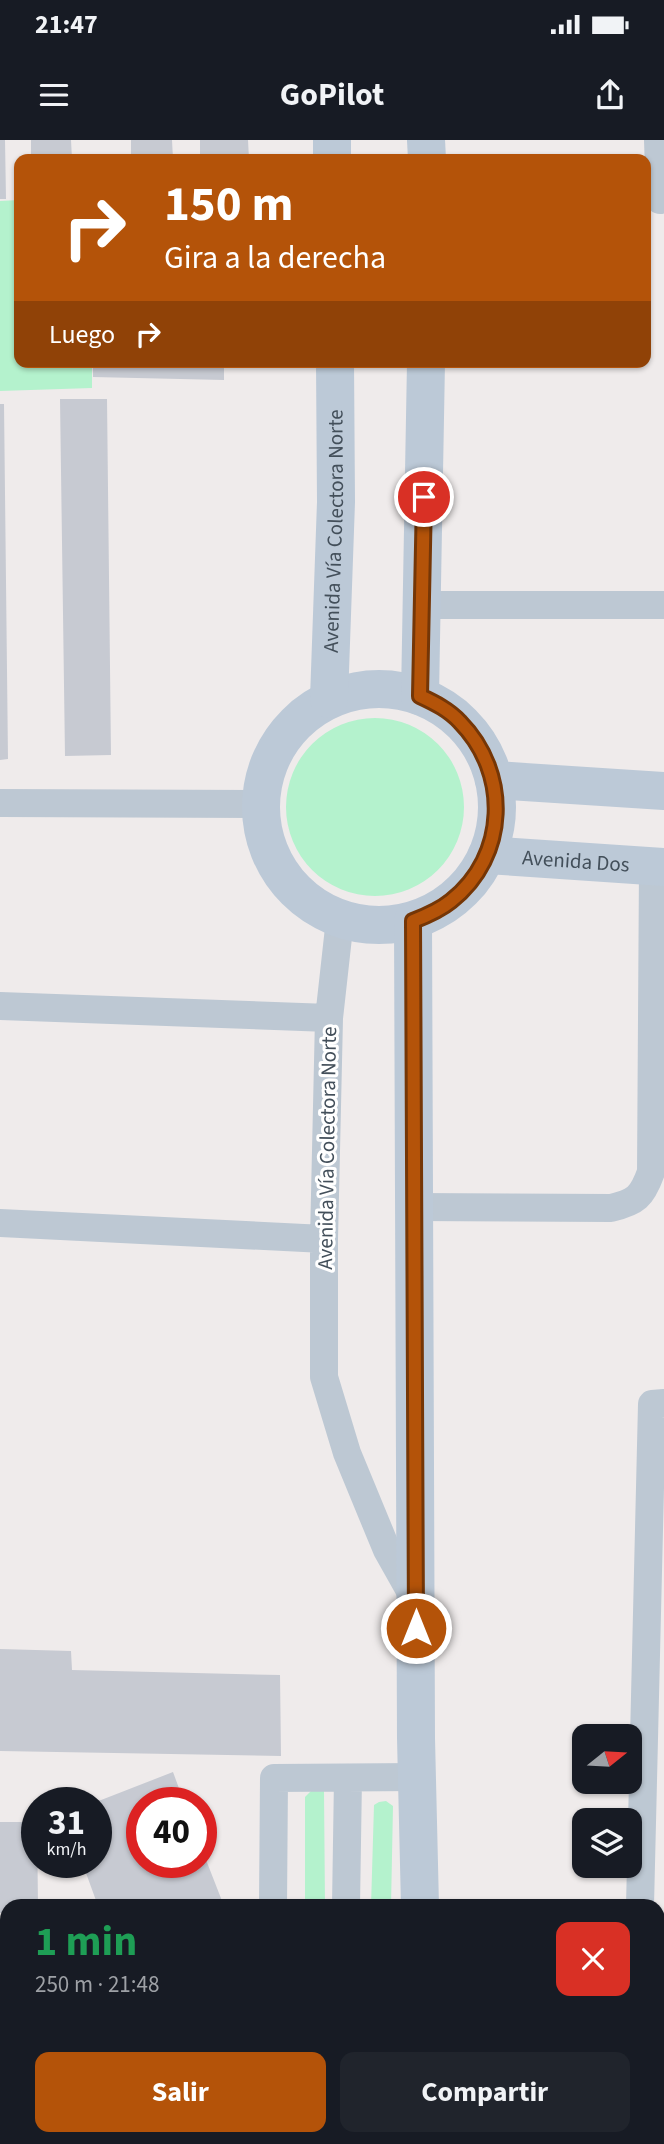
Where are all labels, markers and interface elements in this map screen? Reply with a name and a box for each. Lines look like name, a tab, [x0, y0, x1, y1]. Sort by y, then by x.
text: 21:47	[35, 6, 98, 43]
text: GoPilot	[280, 72, 384, 118]
icon: menu	[35, 76, 73, 114]
icon: share	[591, 76, 629, 114]
text: 150 m	[164, 170, 293, 240]
icon: right	[49, 182, 140, 273]
text: Gira a la derecha	[164, 235, 386, 281]
icon: right	[129, 315, 167, 353]
text: Luego	[49, 316, 115, 353]
street label: Avenida Vía Colectora Norte	[316, 409, 351, 653]
pin	[394, 467, 454, 527]
icon: arrive	[405, 478, 443, 516]
street label: Avenida Dos	[521, 842, 631, 880]
street label: Avenida Vía Colectora Norte	[310, 1026, 344, 1270]
position arrow	[379, 1591, 453, 1665]
north arrow	[572, 1724, 642, 1794]
map controls	[572, 1724, 642, 1878]
speed limit sign: 40	[126, 1787, 217, 1878]
text: 31	[48, 1798, 85, 1848]
button: layers	[572, 1808, 642, 1878]
text: km/h	[47, 1837, 86, 1862]
text: 1 min	[35, 1912, 137, 1972]
button: close	[556, 1922, 630, 1996]
text: 250 m · 21:48	[35, 1968, 159, 2001]
button: Salir	[35, 2052, 326, 2132]
button: Compartir	[340, 2052, 630, 2132]

